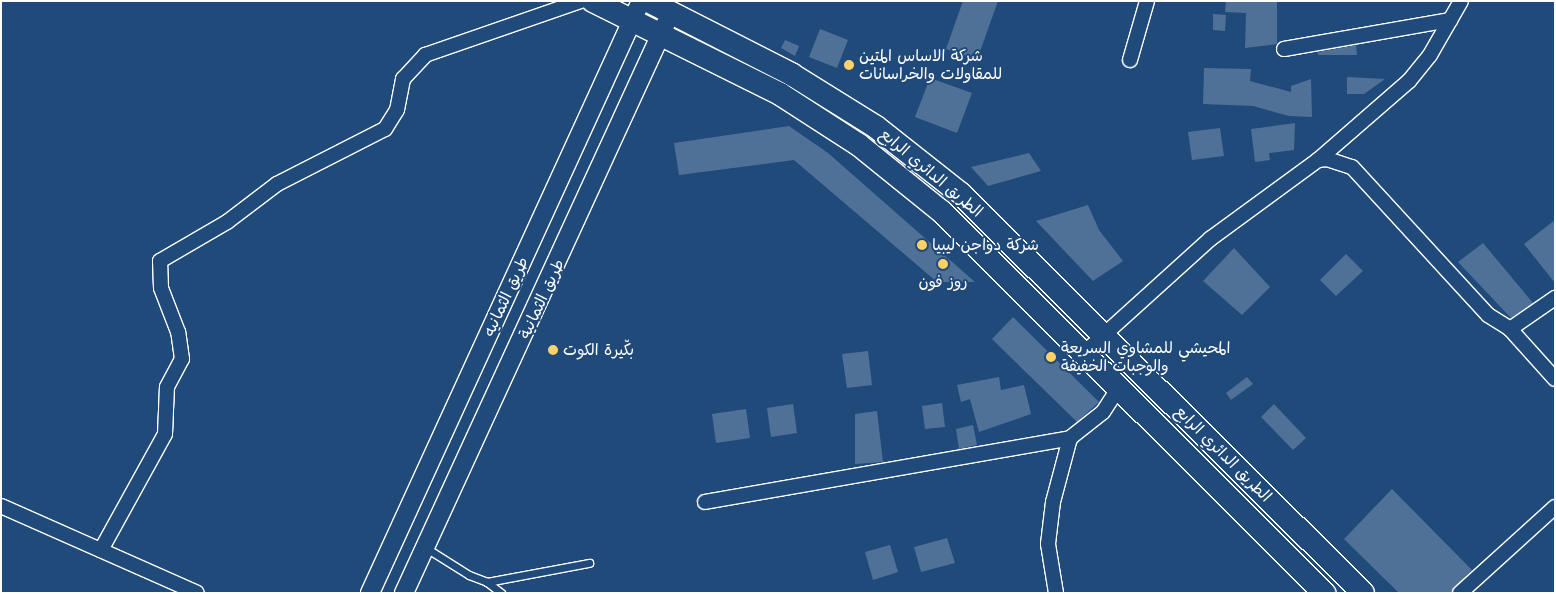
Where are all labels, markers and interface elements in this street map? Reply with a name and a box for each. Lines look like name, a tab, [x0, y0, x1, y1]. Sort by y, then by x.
place label: شركة الاساس المتين للمقاولات والخراسانات	[859, 46, 1002, 84]
marker: شركة الاساس المتين للمقاولات والخراسانات	[843, 59, 855, 71]
street label: الطريق الدائري الرابع	[876, 124, 986, 222]
place label: شركة دواجن ليبيا	[932, 235, 1039, 255]
marker: شركة دواجن ليبيا	[916, 239, 928, 251]
street label: طريق الثمانيه	[479, 254, 533, 340]
street label: طريق الثمانية	[515, 256, 569, 342]
marker: روز فون	[937, 258, 949, 270]
place label: روز فون	[918, 272, 968, 292]
place label: المحيشي للمشاوي السريعة والوجبات الخفيفة	[1061, 338, 1230, 376]
place label: بكّيرة الكوت	[563, 340, 634, 360]
marker: بكّيرة الكوت	[547, 344, 559, 356]
marker: المحيشي للمشاوي السريعة والوجبات الخفيفة	[1045, 351, 1057, 363]
street label: الطريق الدائري الرابع	[1171, 402, 1275, 506]

